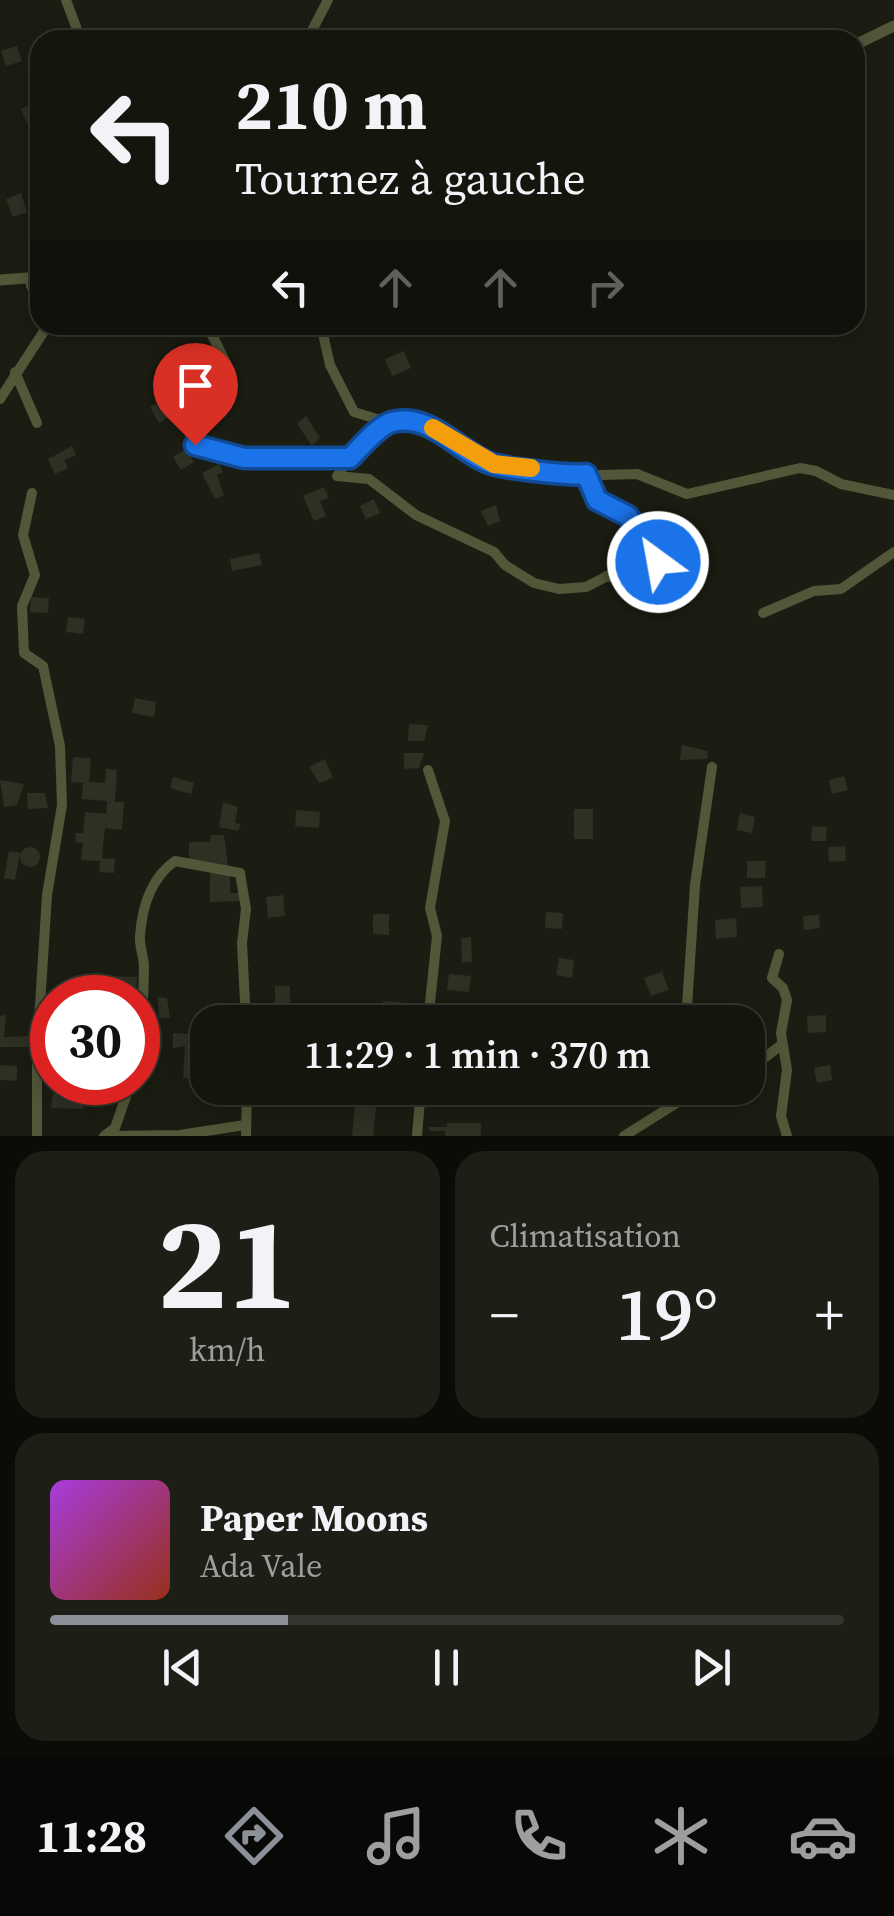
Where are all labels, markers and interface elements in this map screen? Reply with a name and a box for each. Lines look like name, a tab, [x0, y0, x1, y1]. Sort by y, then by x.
text: 210 m	[235, 56, 427, 152]
icon: left	[70, 70, 200, 200]
text: Tournez à gauche	[235, 147, 586, 209]
icon: left	[263, 260, 318, 315]
icon: ahead	[368, 260, 423, 315]
icon: ahead	[473, 260, 528, 315]
icon: right	[578, 260, 633, 315]
pin	[153, 343, 238, 446]
icon: arrive	[168, 358, 223, 413]
position arrow	[606, 510, 710, 614]
speed limit sign: 30	[30, 975, 160, 1105]
text: 11:29 · 1 min · 370 m	[304, 1029, 651, 1081]
text: 21	[157, 1173, 298, 1352]
text: Climatisation	[490, 1214, 681, 1258]
text: 19°	[615, 1262, 718, 1365]
text: −	[490, 1277, 519, 1352]
text: +	[815, 1277, 844, 1352]
text: km/h	[189, 1328, 265, 1372]
text: Paper Moons	[200, 1492, 428, 1544]
text: Ada Vale	[200, 1544, 322, 1588]
icon: previous	[155, 1640, 210, 1695]
icon: pause	[419, 1640, 474, 1695]
icon: next	[684, 1640, 739, 1695]
icon: directions	[219, 1801, 289, 1871]
icon: music	[361, 1801, 431, 1871]
icon: phone	[504, 1801, 574, 1871]
icon: climate	[646, 1801, 716, 1871]
icon: car	[788, 1801, 858, 1871]
text: 11:28	[36, 1805, 147, 1867]

